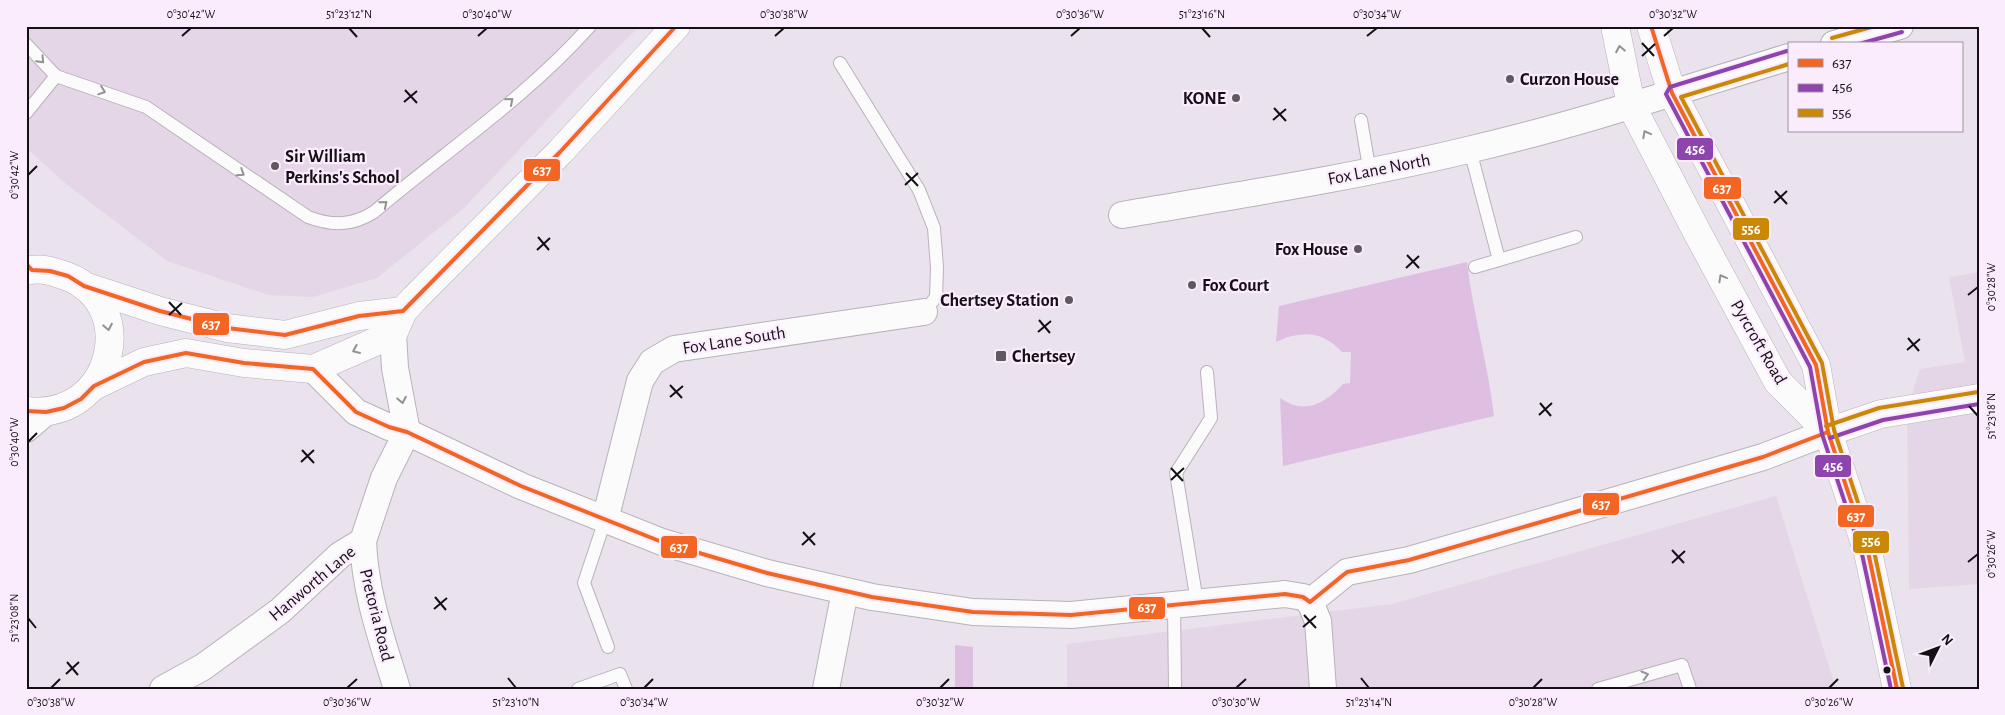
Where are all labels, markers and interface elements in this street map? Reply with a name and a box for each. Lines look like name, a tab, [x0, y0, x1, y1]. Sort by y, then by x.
text: 0°30'42"W	[167, 8, 216, 20]
text: 51°23'12"N	[326, 8, 372, 20]
text: 0°30'40"W	[462, 8, 512, 20]
text: 0°30'38"W	[760, 8, 808, 20]
text: 0°30'36"W	[1056, 8, 1104, 20]
text: 51°23'16"N	[1179, 8, 1225, 20]
text: 0°30'34"W	[1353, 8, 1401, 20]
text: 0°30'32"W	[1649, 8, 1697, 20]
legend	[1788, 42, 1962, 132]
one-way arrow	[1615, 44, 1625, 53]
one-way arrow	[35, 54, 44, 63]
text: 637	[1832, 56, 1852, 71]
place label: Curzon House	[1520, 71, 1619, 89]
marker: Curzon House	[1504, 73, 1516, 85]
text: 456	[1832, 80, 1853, 95]
one-way arrow	[97, 85, 106, 95]
place label: KONE	[1183, 90, 1226, 108]
marker: KONE	[1230, 92, 1242, 104]
one-way arrow	[504, 98, 513, 107]
text: 556	[1832, 106, 1852, 121]
one-way arrow	[1642, 130, 1652, 139]
line badge: 456	[1676, 137, 1714, 161]
text: 456	[1685, 143, 1705, 157]
place label: Sir William Perkins's School	[285, 148, 400, 187]
text: 0°30'42"W	[8, 150, 20, 199]
street label: Fox Lane North	[1326, 151, 1432, 189]
line badge: 637	[523, 158, 561, 182]
marker: Sir William Perkins's School	[269, 160, 281, 172]
text: 637	[533, 164, 551, 178]
one-way arrow	[235, 167, 245, 176]
line badge: 637	[1703, 176, 1742, 200]
text: 637	[1713, 182, 1731, 196]
one-way arrow	[378, 200, 387, 209]
line badge: 556	[1732, 217, 1770, 241]
text: 556	[1742, 223, 1761, 237]
place label: Fox House	[1275, 241, 1348, 259]
marker: Fox House	[1352, 243, 1364, 255]
text: 0°30'28"W	[1985, 262, 1997, 311]
one-way arrow	[1718, 274, 1728, 283]
place label: Fox Court	[1202, 277, 1269, 295]
marker: Fox Court	[1186, 279, 1198, 291]
place label: Chertsey Station	[940, 292, 1059, 310]
marker: Chertsey Station	[1063, 294, 1075, 306]
street label: Pyrcroft Road	[1727, 297, 1789, 388]
line badge: 637	[192, 312, 230, 336]
text: 637	[202, 318, 220, 332]
one-way arrow	[102, 322, 112, 331]
street label: Fox Lane South	[681, 324, 787, 358]
one-way arrow	[352, 344, 361, 355]
place label: Chertsey	[1012, 348, 1076, 366]
marker: Chertsey	[994, 349, 1008, 363]
text: 51°23'18"N	[1985, 393, 1997, 439]
one-way arrow	[396, 396, 406, 405]
text: 0°30'40"W	[8, 417, 20, 467]
line badge: 456	[1814, 454, 1852, 478]
text: 456	[1823, 460, 1843, 474]
line badge: 637	[1582, 492, 1620, 516]
text: 637	[1592, 498, 1610, 512]
line badge: 637	[1837, 504, 1875, 528]
text: 637	[1847, 510, 1865, 524]
text: 0°30'26"W	[1985, 529, 1997, 578]
line badge: 556	[1852, 530, 1890, 554]
line badge: 637	[660, 535, 698, 559]
text: 556	[1862, 535, 1881, 549]
text: 637	[670, 541, 688, 555]
street label: Hanworth Lane	[266, 543, 359, 625]
street label: Pretoria Road	[356, 567, 396, 663]
text: 51°23'08"N	[8, 594, 20, 642]
line badge: 637	[1128, 596, 1166, 620]
text: 637	[1138, 601, 1156, 615]
north arrow	[1912, 622, 1962, 672]
text: N	[1938, 632, 1955, 648]
unlabelled marker	[1882, 665, 1892, 675]
one-way arrow	[1640, 671, 1649, 681]
text: 0°30'38"W	[27, 696, 75, 708]
text: 0°30'36"W	[323, 696, 371, 708]
text: 51°23'10"N	[492, 696, 540, 708]
text: 0°30'34"W	[620, 696, 668, 708]
text: 0°30'32"W	[916, 696, 964, 708]
text: 0°30'30"W	[1212, 696, 1261, 708]
text: 51°23'14"N	[1346, 696, 1392, 708]
text: 0°30'28"W	[1509, 696, 1558, 708]
text: 0°30'26"W	[1805, 696, 1854, 708]

